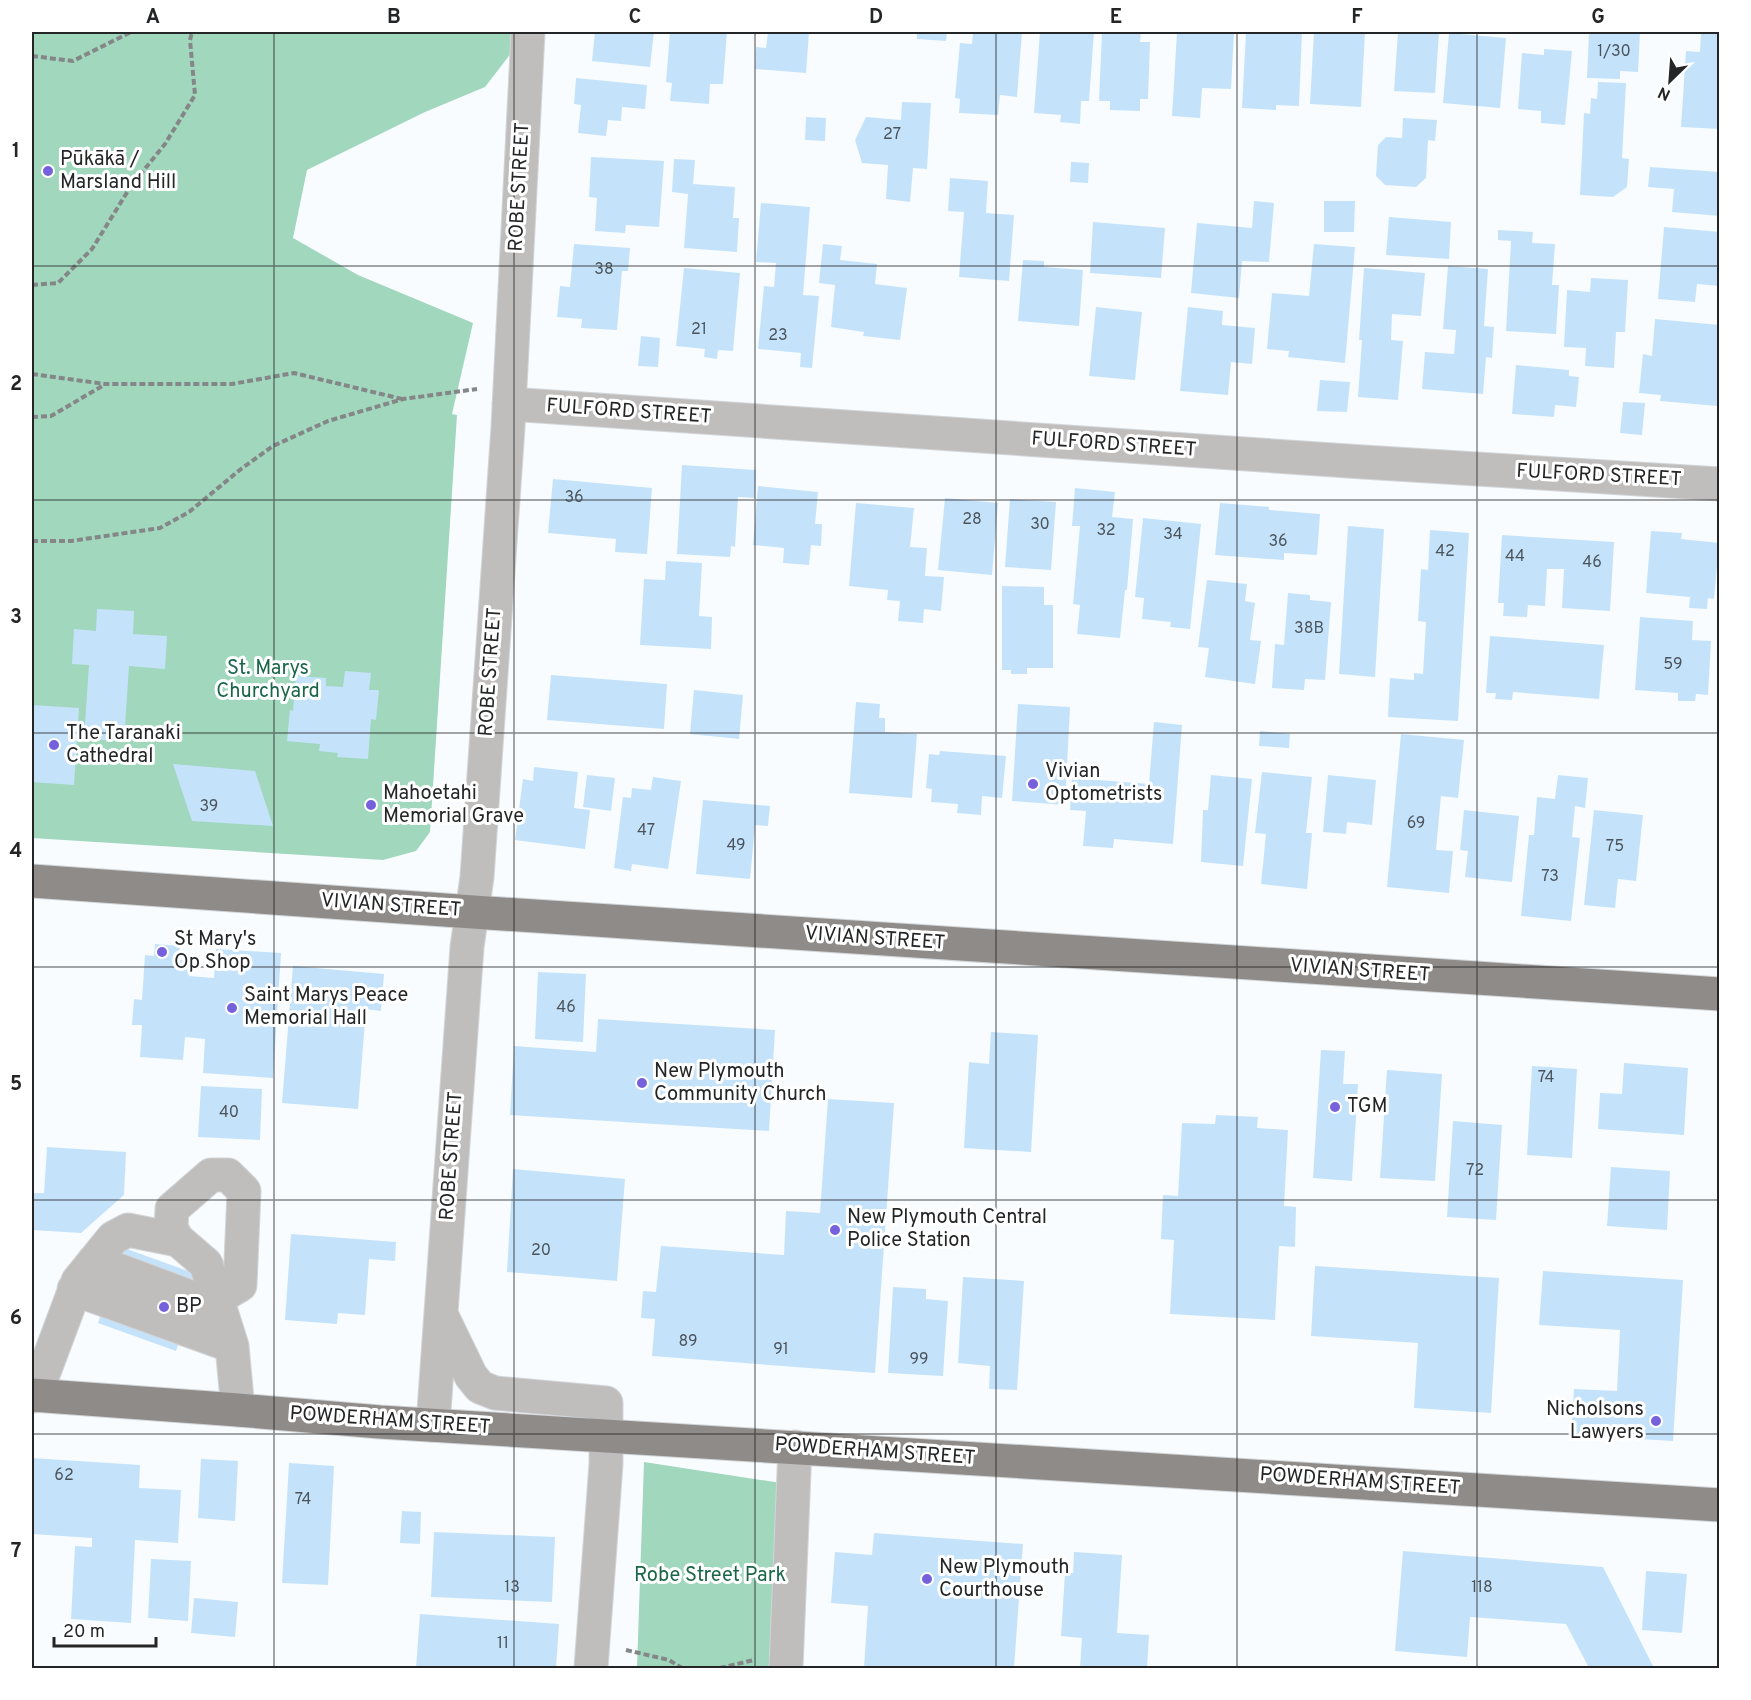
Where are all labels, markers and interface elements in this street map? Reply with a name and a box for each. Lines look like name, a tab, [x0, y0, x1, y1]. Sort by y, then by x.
text: A	[146, 5, 160, 31]
text: B	[387, 5, 401, 31]
text: C	[629, 5, 641, 31]
text: D	[869, 5, 883, 31]
text: E	[1110, 5, 1122, 31]
text: F	[1351, 5, 1363, 31]
text: G	[1591, 5, 1605, 31]
house number: 1/30	[1597, 42, 1631, 62]
north arrow	[1640, 51, 1700, 111]
text: N	[1655, 81, 1674, 104]
street label: ROBE STREET	[504, 122, 536, 252]
house number: 27	[883, 125, 901, 145]
text: 1	[12, 139, 20, 165]
place label: Pūkākā / Marsland Hill	[60, 147, 176, 196]
marker: Pūkākā / Marsland Hill	[41, 164, 55, 178]
house number: 38	[594, 260, 614, 280]
house number: 21	[691, 320, 707, 340]
house number: 23	[768, 326, 788, 346]
text: 2	[10, 372, 22, 398]
street label: FULFORD STREET	[546, 393, 712, 431]
street label: FULFORD STREET	[1031, 426, 1197, 464]
street label: FULFORD STREET	[1516, 459, 1682, 493]
house number: 36	[564, 488, 584, 508]
house number: 28	[962, 510, 982, 530]
house number: 30	[1030, 515, 1050, 535]
house number: 32	[1096, 521, 1116, 541]
house number: 34	[1163, 525, 1183, 545]
house number: 36	[1268, 532, 1288, 552]
house number: 42	[1435, 542, 1455, 562]
house number: 44	[1505, 547, 1525, 567]
house number: 46	[1582, 553, 1602, 573]
text: 3	[10, 605, 22, 631]
street label: ROBE STREET	[474, 607, 508, 737]
house number: 38B	[1294, 619, 1324, 639]
house number: 59	[1663, 655, 1683, 675]
park label: St. Marys Churchyard	[216, 656, 320, 705]
place label: The Taranaki Cathedral	[66, 721, 181, 770]
marker: The Taranaki Cathedral	[47, 738, 61, 752]
place label: Vivian Optometrists	[1045, 759, 1162, 808]
marker: Vivian Optometrists	[1026, 777, 1040, 791]
place label: Mahoetahi Memorial Grave	[383, 781, 524, 830]
house number: 39	[200, 797, 218, 817]
marker: Mahoetahi Memorial Grave	[364, 798, 378, 812]
house number: 69	[1407, 814, 1425, 834]
house number: 47	[637, 821, 655, 841]
house number: 49	[726, 836, 746, 856]
house number: 75	[1606, 837, 1624, 857]
text: 4	[10, 839, 22, 865]
house number: 73	[1541, 867, 1559, 887]
street label: VIVIAN STREET	[320, 888, 462, 924]
street label: VIVIAN STREET	[804, 921, 946, 957]
place label: St Mary's Op Shop	[174, 927, 257, 976]
marker: St Mary's Op Shop	[155, 945, 169, 959]
street label: VIVIAN STREET	[1289, 953, 1431, 989]
place label: Saint Marys Peace Memorial Hall	[244, 983, 408, 1032]
house number: 46	[556, 998, 576, 1018]
marker: Saint Marys Peace Memorial Hall	[225, 1001, 239, 1015]
place label: New Plymouth Community Church	[654, 1059, 827, 1108]
house number: 74	[1538, 1068, 1554, 1088]
text: 5	[10, 1072, 22, 1098]
marker: New Plymouth Community Church	[635, 1076, 649, 1090]
street label: ROBE STREET	[435, 1091, 469, 1221]
place label: TGM	[1347, 1094, 1388, 1120]
marker: TGM	[1328, 1100, 1342, 1114]
house number: 40	[219, 1103, 239, 1123]
house number: 72	[1466, 1161, 1484, 1181]
place label: New Plymouth Central Police Station	[847, 1205, 1047, 1254]
marker: New Plymouth Central Police Station	[828, 1223, 842, 1237]
house number: 20	[531, 1241, 551, 1261]
place label: BP	[176, 1294, 202, 1320]
marker: BP	[157, 1300, 171, 1314]
text: 6	[10, 1306, 22, 1332]
house number: 89	[678, 1332, 698, 1352]
house number: 91	[773, 1340, 789, 1360]
house number: 99	[909, 1350, 929, 1370]
place label: Nicholsons Lawyers	[1546, 1397, 1644, 1446]
street label: POWDERHAM STREET	[289, 1401, 491, 1441]
marker: Nicholsons Lawyers	[1649, 1414, 1663, 1428]
street label: POWDERHAM STREET	[774, 1432, 976, 1472]
street label: POWDERHAM STREET	[1259, 1462, 1461, 1502]
house number: 62	[54, 1466, 74, 1486]
house number: 74	[295, 1490, 311, 1510]
text: 7	[11, 1539, 21, 1565]
place label: New Plymouth Courthouse	[939, 1555, 1069, 1604]
park label: Robe Street Park	[634, 1563, 786, 1589]
marker: New Plymouth Courthouse	[920, 1572, 934, 1586]
house number: 13	[504, 1578, 520, 1598]
house number: 118	[1471, 1578, 1493, 1598]
scale bar	[54, 1610, 156, 1648]
text: 20 m	[63, 1621, 105, 1644]
house number: 11	[497, 1634, 509, 1654]

